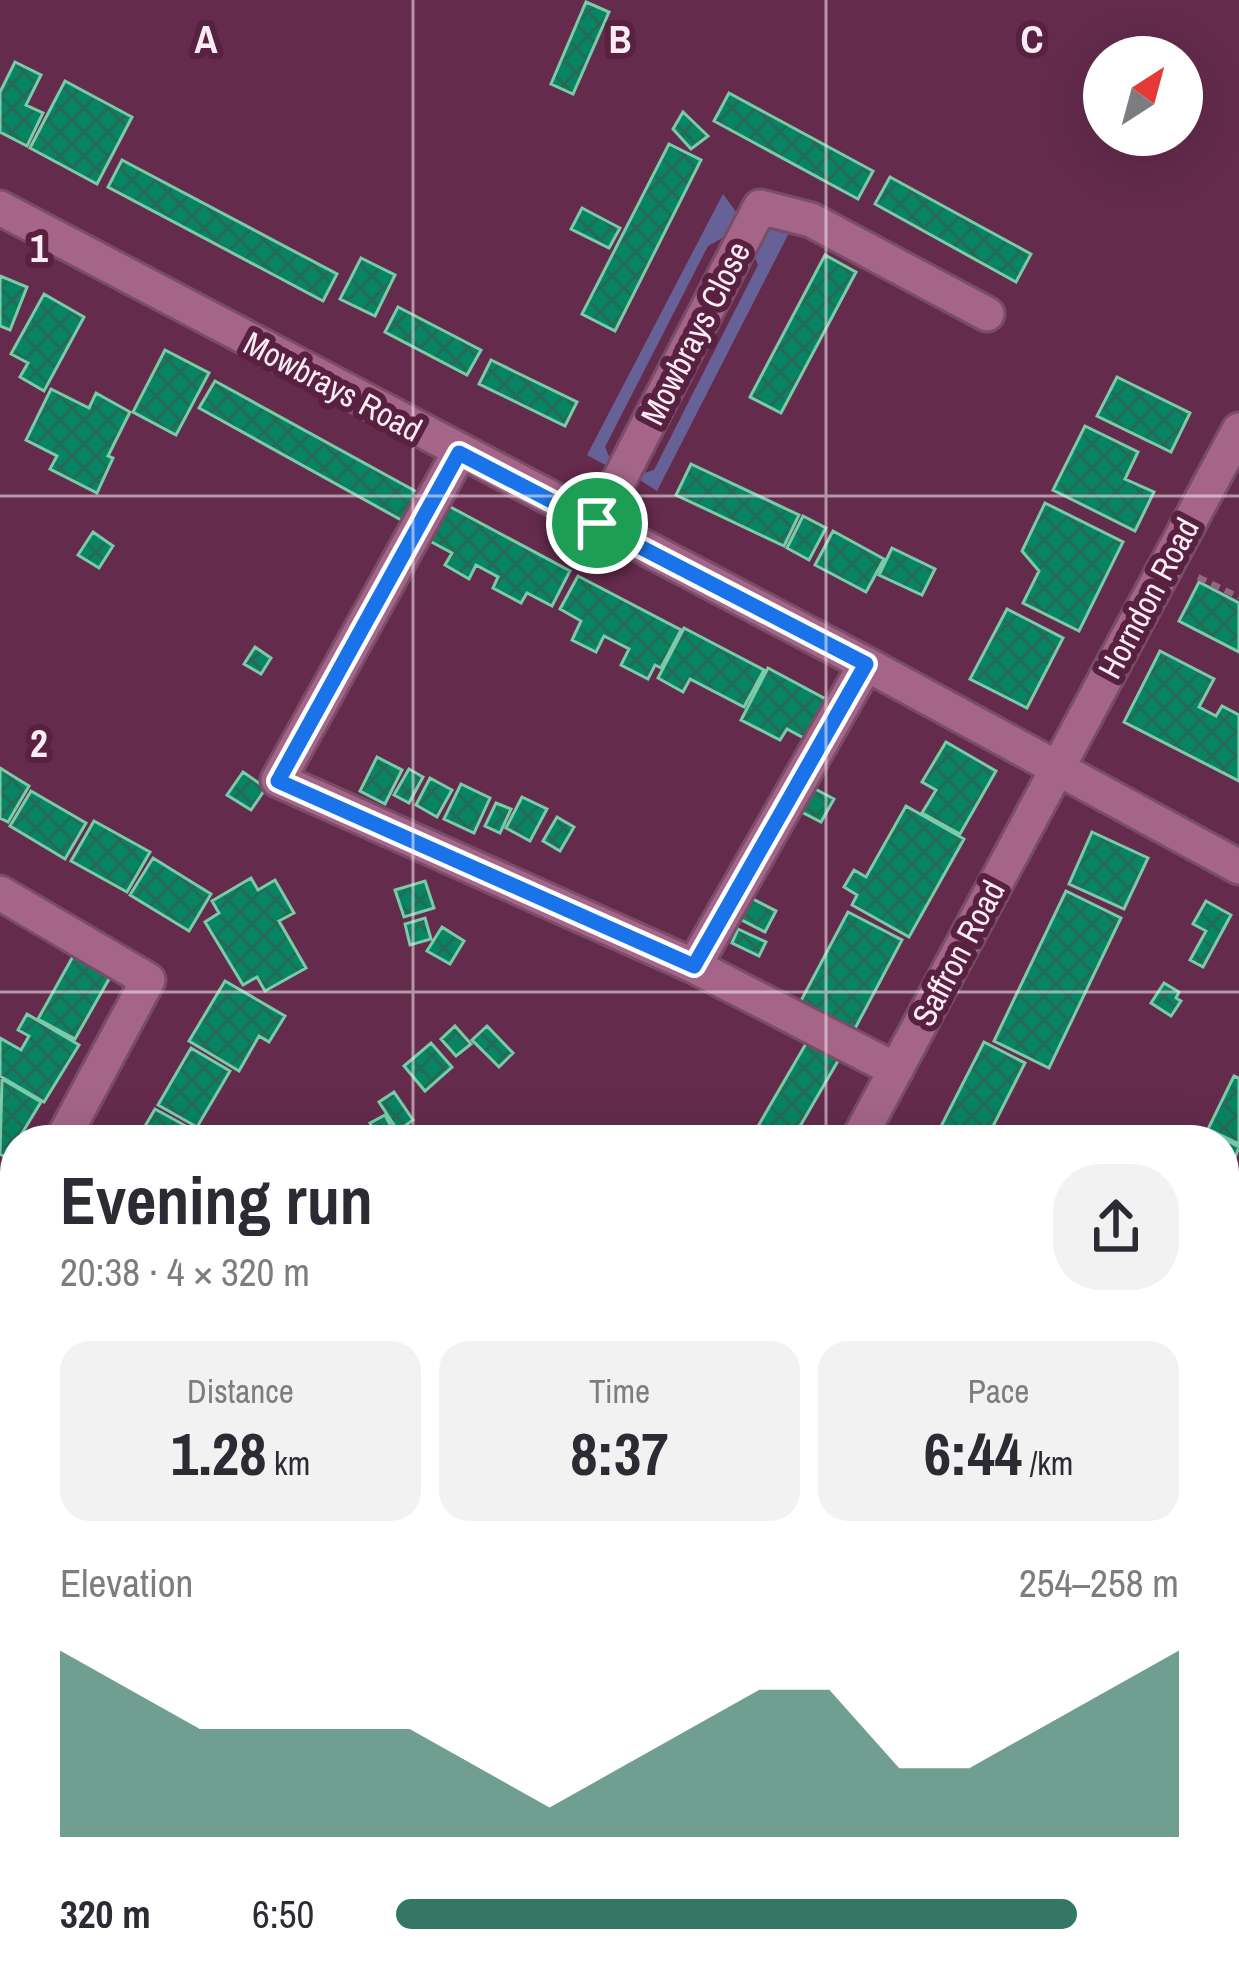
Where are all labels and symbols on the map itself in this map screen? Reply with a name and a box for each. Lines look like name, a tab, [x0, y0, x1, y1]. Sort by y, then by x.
text: A	[194, 13, 218, 65]
text: B	[608, 13, 632, 65]
text: C	[1020, 13, 1044, 65]
north arrow	[1083, 36, 1203, 156]
text: 1	[30, 222, 48, 274]
street label: Mowbrays Close	[630, 234, 760, 432]
street label: Mowbrays Road	[236, 321, 430, 451]
pin	[546, 472, 648, 574]
street label: Horndon Road	[1087, 510, 1209, 686]
text: 2	[30, 717, 48, 769]
street label: Saffron Road	[901, 872, 1015, 1034]

